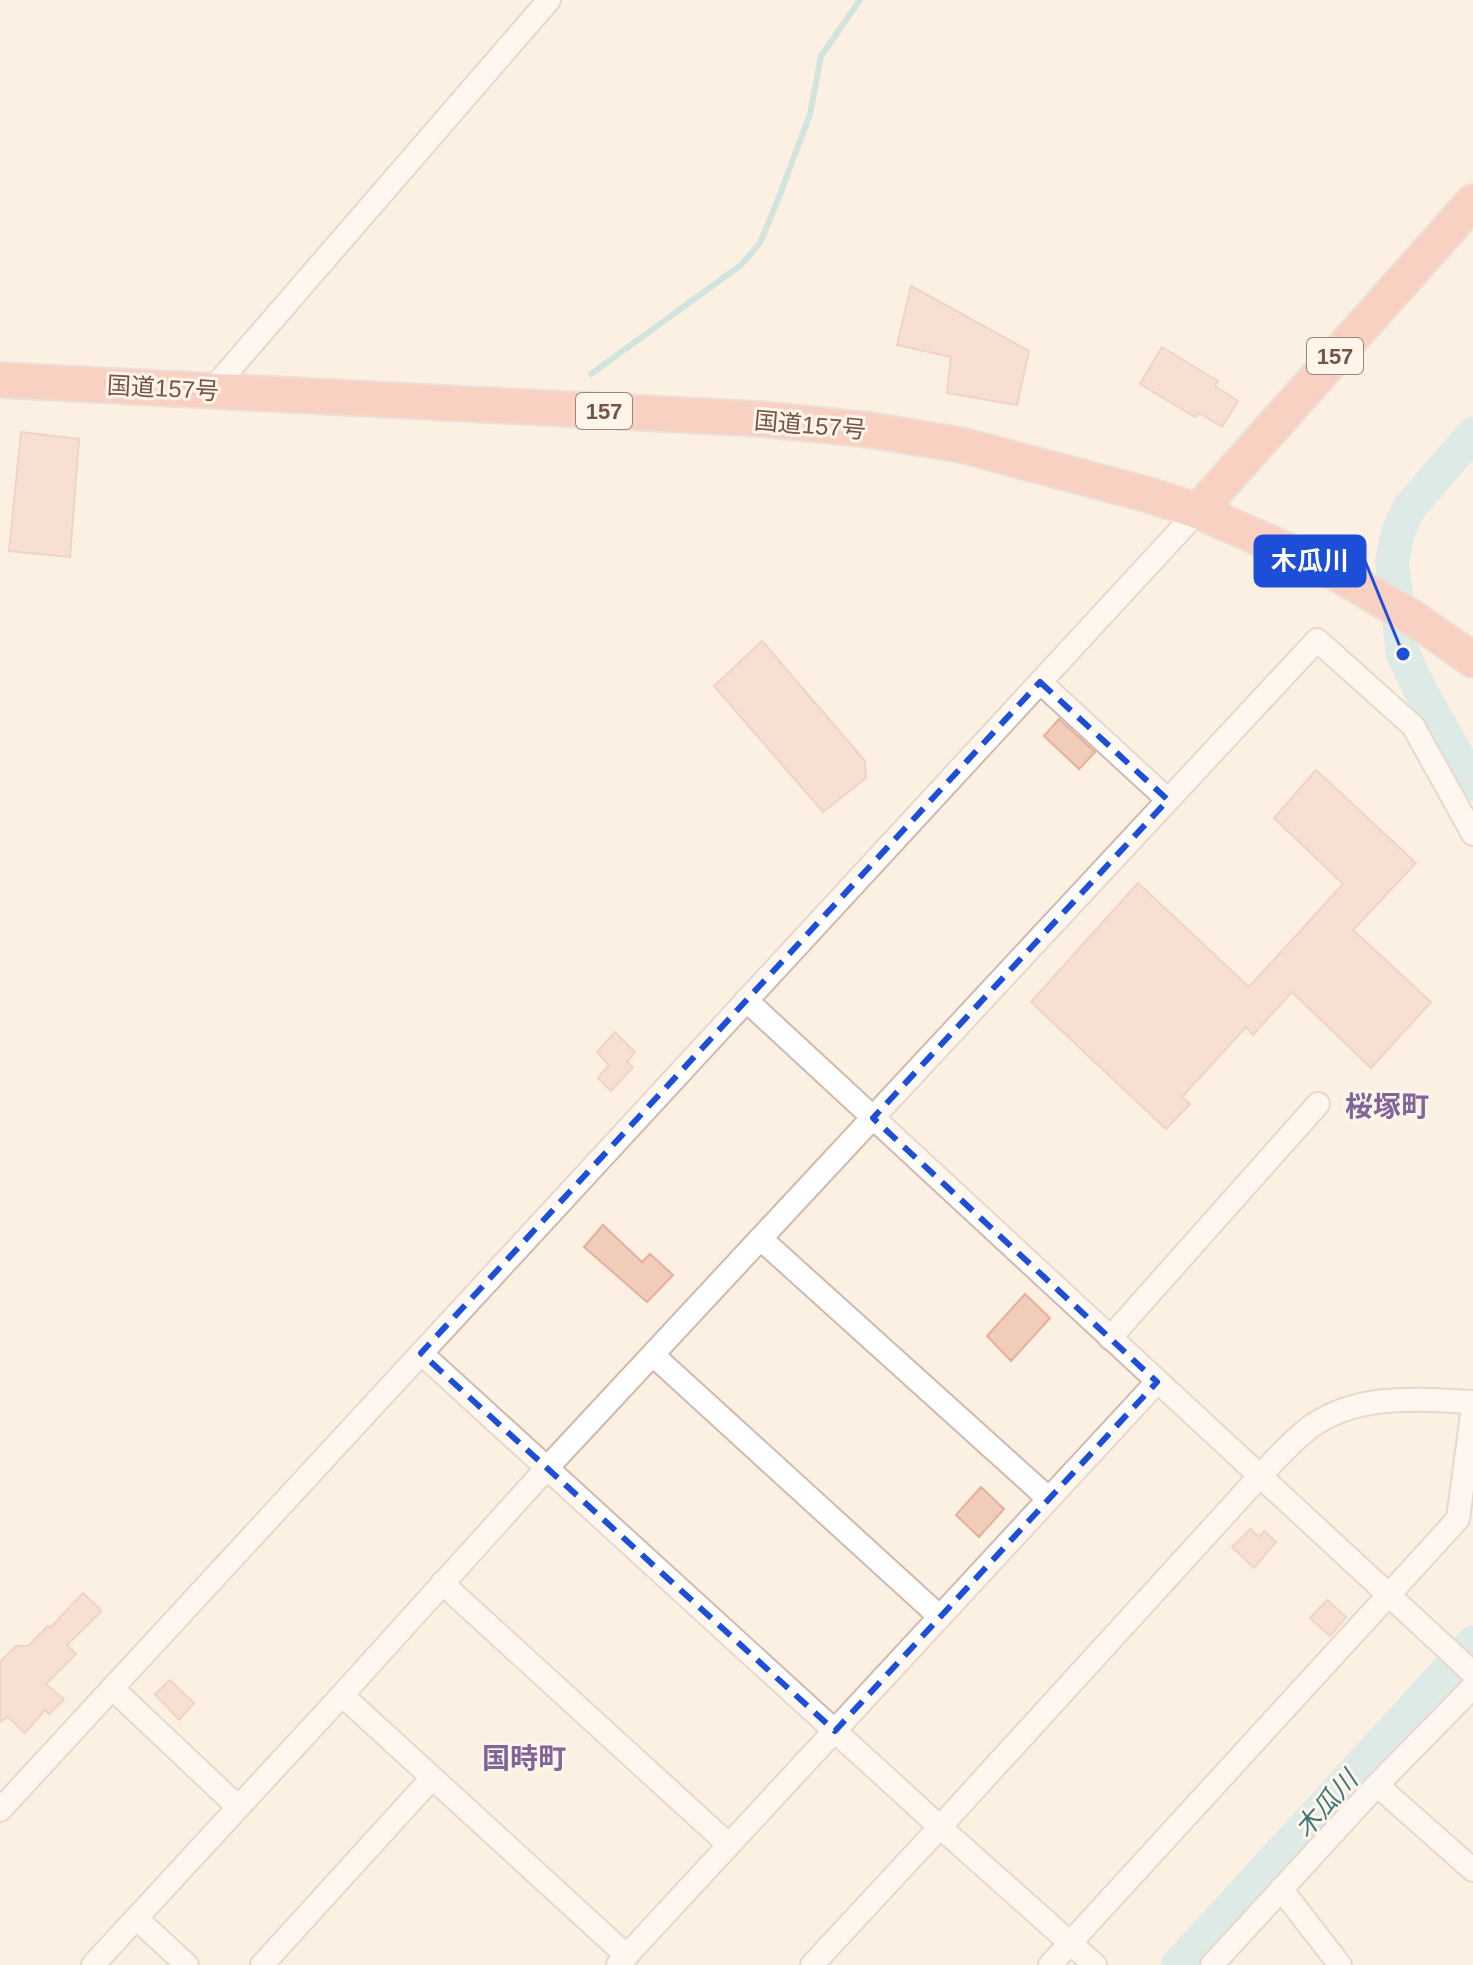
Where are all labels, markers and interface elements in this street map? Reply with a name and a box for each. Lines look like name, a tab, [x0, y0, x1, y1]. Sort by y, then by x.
road number: 157	[1307, 338, 1363, 374]
street label: 国道157号	[106, 372, 220, 404]
road number: 157	[576, 393, 632, 429]
street label: 国道157号	[753, 407, 867, 443]
callout: 木瓜川	[1255, 536, 1365, 586]
text: 木瓜川	[1271, 546, 1349, 576]
district label: 桜塚町	[1345, 1091, 1429, 1122]
district label: 国時町	[482, 1743, 566, 1774]
water label: 木瓜川	[1289, 1763, 1365, 1843]

